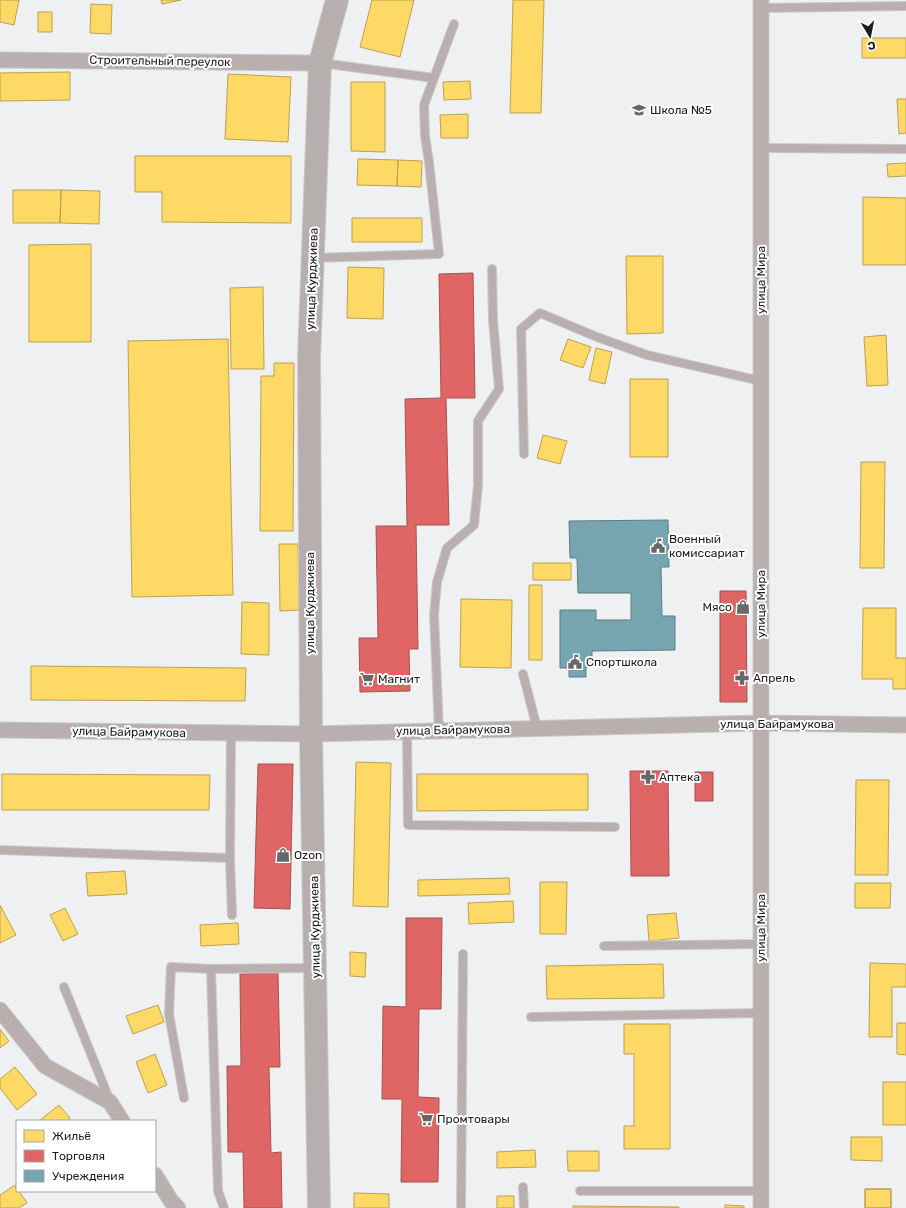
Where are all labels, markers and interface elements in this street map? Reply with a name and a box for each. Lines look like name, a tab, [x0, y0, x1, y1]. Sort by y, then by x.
north arrow	[850, 16, 890, 56]
text: С	[866, 38, 877, 52]
street label: Строительный переулок	[89, 53, 231, 69]
school or university icon: Школа №5	[631, 102, 647, 118]
place label: Школа №5	[650, 103, 712, 117]
street label: улица Курджиева	[303, 228, 321, 330]
street label: улица Мира	[754, 246, 768, 314]
place label: Военный комиссариат	[669, 532, 745, 560]
public building icon: Военный комиссариат	[650, 538, 666, 554]
street label: улица Курджиева	[303, 552, 317, 654]
street label: улица Мира	[754, 570, 768, 638]
shop icon: Мясо	[735, 599, 751, 615]
place label: Мясо	[702, 600, 732, 614]
public building icon: Спортшкола	[567, 654, 583, 670]
place label: Спортшкола	[586, 655, 657, 669]
pharmacy icon: Апрель	[734, 670, 750, 686]
supermarket icon: Магнит	[359, 671, 375, 687]
place label: Апрель	[753, 671, 795, 685]
place label: Магнит	[378, 672, 420, 686]
street label: улица Байрамукова	[720, 717, 834, 731]
street label: улица Байрамукова	[396, 722, 510, 738]
street label: улица Байрамукова	[72, 724, 186, 740]
pharmacy icon: Аптека	[640, 769, 656, 785]
place label: Аптека	[659, 770, 700, 784]
shop icon: Ozon	[275, 847, 291, 863]
place label: Ozon	[294, 848, 322, 862]
street label: улица Курджиева	[307, 876, 323, 978]
street label: улица Мира	[754, 894, 768, 962]
supermarket icon: Промтовары	[418, 1111, 434, 1127]
place label: Промтовары	[437, 1112, 510, 1126]
legend	[16, 1120, 156, 1192]
text: Жильё	[52, 1129, 91, 1143]
text: Торговля	[52, 1149, 105, 1163]
text: Учреждения	[52, 1169, 124, 1183]

